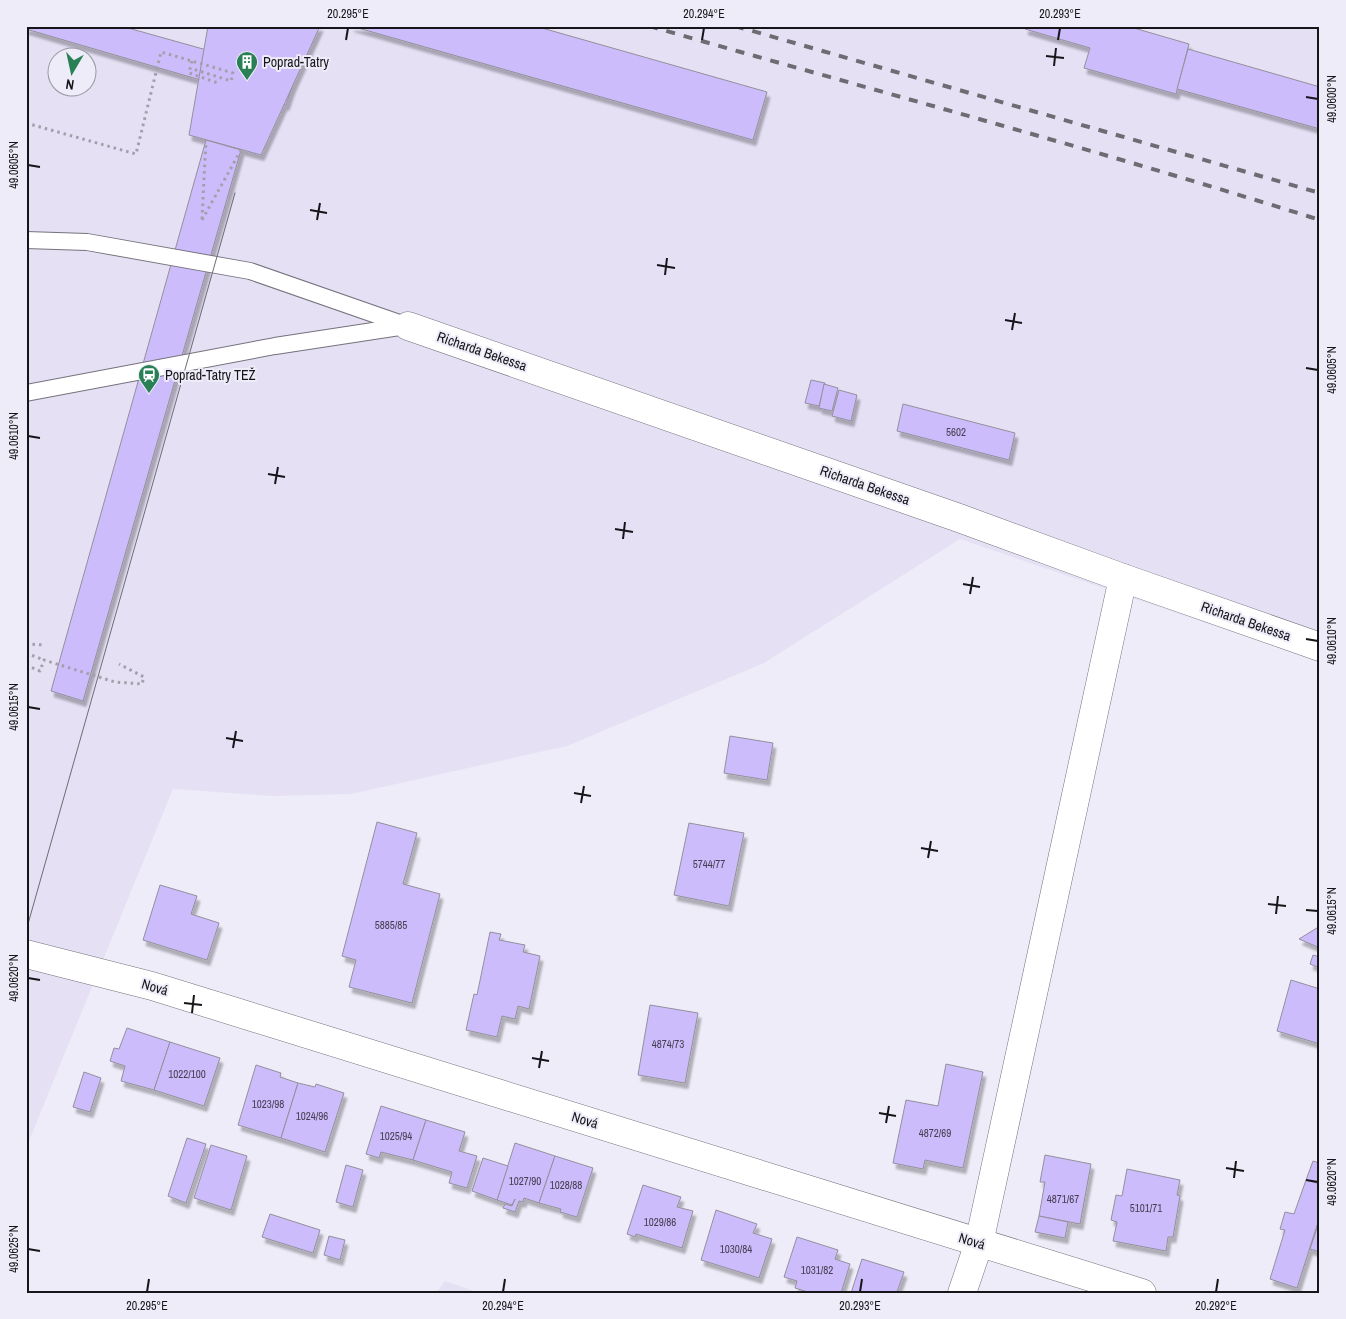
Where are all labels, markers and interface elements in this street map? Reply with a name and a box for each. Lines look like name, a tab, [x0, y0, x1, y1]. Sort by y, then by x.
text: 20.295°E	[327, 6, 369, 22]
text: 20.294°E	[683, 6, 725, 22]
text: 20.293°E	[1039, 6, 1081, 22]
north arrow	[48, 48, 98, 98]
building icon: Poprad-Tatry	[235, 50, 259, 81]
place label: Poprad-Tatry	[263, 53, 329, 71]
text: N	[64, 75, 75, 94]
text: 49.0600°N	[1324, 75, 1340, 123]
text: 49.0605°N	[6, 141, 22, 189]
street label: Richarda Bekessa	[435, 327, 530, 375]
text: 49.0605°N	[1324, 346, 1340, 394]
station icon: Poprad-Tatry TEŽ	[137, 363, 161, 394]
place label: Poprad-Tatry TEŽ	[165, 366, 256, 384]
text: 49.0610°N	[6, 412, 22, 460]
house number: 5602	[946, 425, 966, 439]
street label: Richarda Bekessa	[818, 461, 913, 509]
street label: Richarda Bekessa	[1199, 597, 1294, 645]
text: 49.0610°N	[1324, 617, 1340, 665]
text: 49.0615°N	[6, 683, 22, 731]
house number: 5744/77	[693, 857, 725, 871]
text: 49.0615°N	[1324, 887, 1340, 935]
house number: 5885/85	[375, 918, 407, 932]
text: 49.0620°N	[6, 954, 22, 1002]
street label: Nová	[140, 975, 171, 1000]
house number: 4874/73	[652, 1037, 684, 1051]
house number: 1022/100	[168, 1067, 206, 1081]
house number: 1023/98	[252, 1097, 284, 1111]
street label: Nová	[570, 1107, 601, 1133]
house number: 1024/96	[296, 1109, 328, 1123]
house number: 4872/69	[919, 1126, 951, 1140]
house number: 1025/94	[380, 1129, 412, 1143]
text: 49.0620°N	[1324, 1158, 1340, 1206]
house number: 1027/90	[509, 1174, 541, 1188]
house number: 1028/88	[550, 1178, 582, 1192]
house number: 4871/67	[1047, 1192, 1079, 1206]
house number: 5101/71	[1130, 1201, 1162, 1215]
house number: 1029/86	[644, 1215, 676, 1229]
text: 49.0625°N	[6, 1225, 22, 1273]
street label: Nová	[957, 1228, 988, 1254]
house number: 1030/84	[720, 1242, 752, 1256]
house number: 1031/82	[801, 1263, 833, 1277]
text: 20.295°E	[126, 1298, 168, 1314]
text: 20.294°E	[482, 1298, 524, 1314]
text: 20.293°E	[839, 1298, 881, 1314]
text: 20.292°E	[1195, 1298, 1237, 1314]

